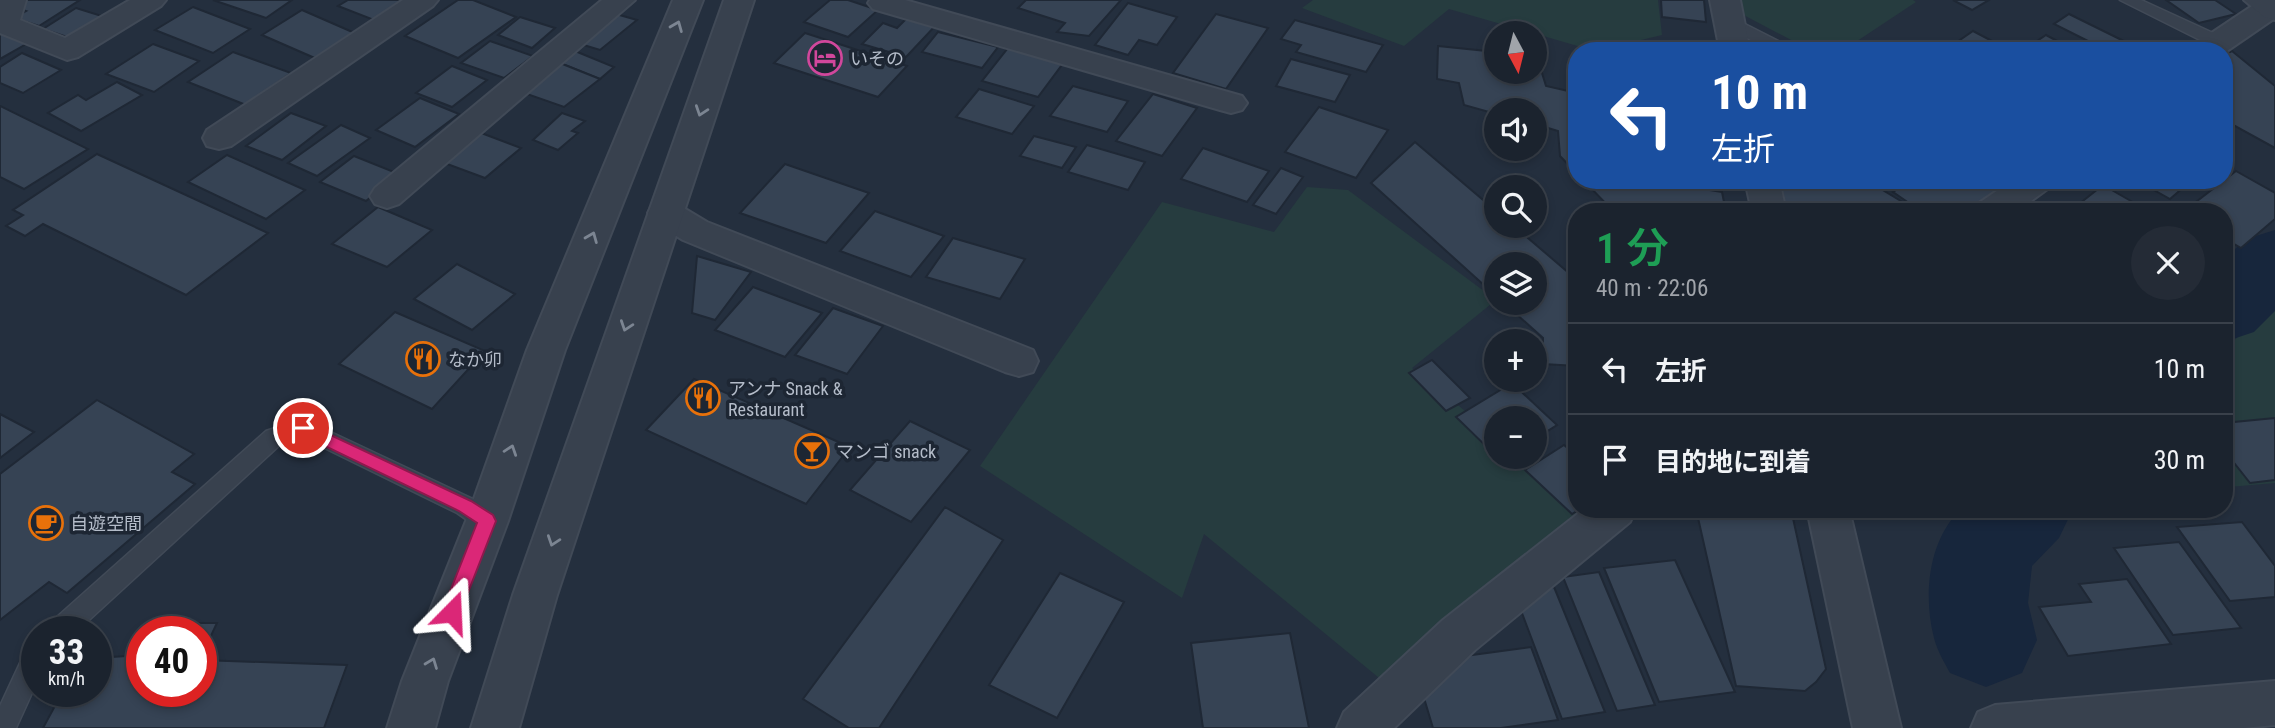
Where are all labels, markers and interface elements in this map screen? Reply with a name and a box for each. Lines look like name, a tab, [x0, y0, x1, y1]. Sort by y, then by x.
one-way arrow	[669, 21, 683, 33]
north arrow	[1484, 21, 1547, 84]
map controls	[1484, 21, 1547, 469]
hotel icon: いその	[806, 39, 844, 77]
place label: いその	[850, 48, 904, 69]
text: 10 m	[1711, 64, 1808, 121]
icon: left	[1596, 70, 1687, 161]
button: sound	[1484, 98, 1547, 161]
one-way arrow	[695, 104, 709, 116]
text: 左折	[1711, 130, 1775, 168]
button: search	[1484, 175, 1547, 238]
text: 1 分	[1596, 224, 1669, 273]
button: close	[2131, 226, 2205, 300]
one-way arrow	[583, 232, 597, 244]
button: layers	[1484, 252, 1547, 315]
text: 40 m · 22:06	[1596, 275, 1708, 302]
one-way arrow	[620, 319, 634, 331]
button: +	[1484, 329, 1547, 392]
restaurant icon: なか卯	[404, 340, 442, 378]
place label: なか卯	[448, 349, 502, 370]
icon: left	[1596, 350, 1634, 388]
text: 10 m	[2154, 354, 2205, 384]
text: 左折	[1655, 356, 1707, 386]
place label: アンナ Snack & Restaurant	[728, 378, 843, 420]
restaurant icon: アンナ Snack & Restaurant	[684, 379, 722, 417]
pin	[273, 398, 333, 458]
button: −	[1484, 406, 1547, 469]
icon: arrive	[284, 409, 322, 447]
bar icon: マンゴ snack	[793, 432, 831, 470]
place label: マンゴ snack	[836, 441, 936, 462]
icon: arrive	[1596, 441, 1634, 479]
one-way arrow	[503, 444, 517, 456]
text: 30 m	[2154, 445, 2205, 475]
text: 目的地に到着	[1655, 447, 1811, 477]
cafe icon: 自遊空間	[27, 504, 65, 542]
place label: 自遊空間	[70, 513, 142, 534]
one-way arrow	[547, 534, 561, 547]
position arrow	[415, 575, 489, 649]
speed limit sign: 40	[126, 616, 217, 707]
text: 33	[49, 632, 84, 673]
one-way arrow	[424, 658, 438, 670]
text: km/h	[48, 668, 85, 689]

